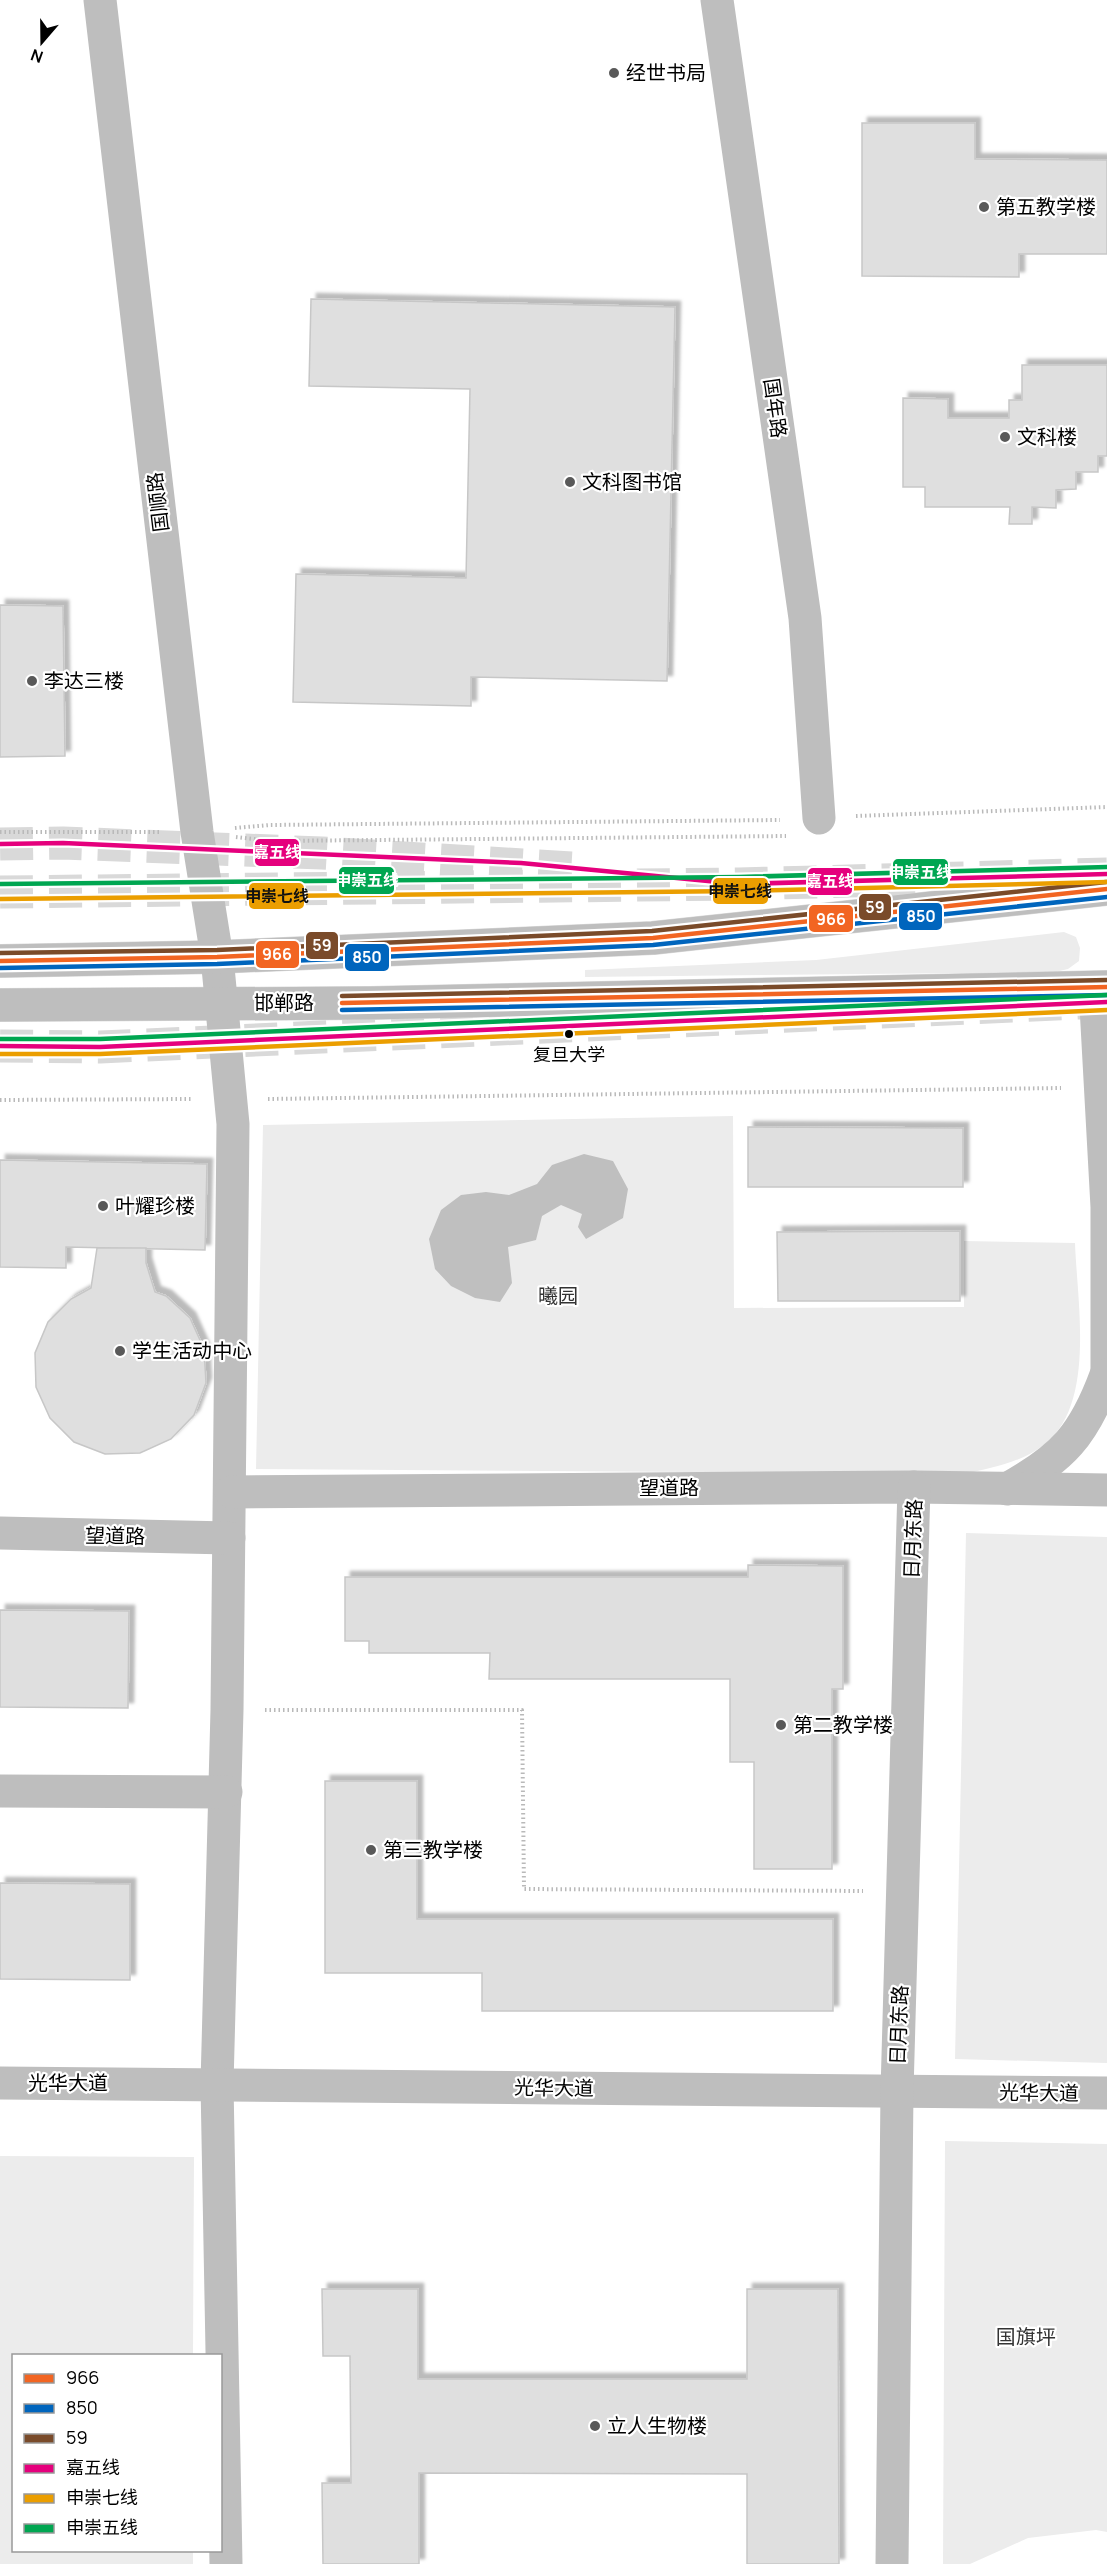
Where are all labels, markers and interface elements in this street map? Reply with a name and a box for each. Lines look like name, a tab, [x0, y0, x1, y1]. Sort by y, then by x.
north arrow	[12, 12, 72, 72]
text: N	[28, 44, 46, 68]
place label: 经世书局	[626, 59, 706, 86]
marker: 经世书局	[607, 66, 621, 80]
place label: 第五教学楼	[996, 193, 1096, 220]
marker: 第五教学楼	[977, 200, 991, 214]
street label: 国年路	[758, 376, 793, 440]
place label: 文科楼	[1017, 423, 1077, 450]
marker: 文科楼	[998, 430, 1012, 444]
place label: 文科图书馆	[582, 468, 682, 495]
street label: 国顺路	[140, 471, 175, 533]
marker: 文科图书馆	[563, 475, 577, 489]
place label: 李达三楼	[44, 667, 124, 694]
marker: 李达三楼	[25, 674, 39, 688]
line badge: 嘉五线	[254, 838, 300, 867]
text: 嘉五线	[253, 841, 301, 863]
line badge: 申崇五线	[892, 858, 949, 886]
text: 申崇五线	[888, 861, 952, 883]
line badge: 申崇五线	[338, 866, 395, 895]
line badge: 嘉五线	[807, 867, 853, 896]
text: 申崇五线	[335, 869, 399, 891]
text: 嘉五线	[806, 870, 854, 892]
line badge: 申崇七线	[712, 877, 769, 905]
text: 申崇七线	[708, 880, 772, 902]
line badge: 申崇七线	[248, 882, 305, 910]
text: 申崇七线	[245, 885, 309, 907]
line badge: 59	[858, 893, 892, 921]
text: 59	[865, 896, 885, 918]
line badge: 850	[898, 902, 943, 931]
line badge: 966	[808, 904, 854, 933]
text: 850	[906, 905, 936, 927]
text: 966	[816, 908, 846, 930]
line badge: 59	[305, 931, 339, 960]
text: 59	[312, 934, 332, 956]
line badge: 966	[255, 940, 300, 969]
text: 966	[262, 943, 292, 965]
line badge: 850	[344, 943, 390, 972]
text: 850	[352, 946, 382, 968]
street label: 邯郸路	[254, 989, 314, 1016]
marker: 复旦大学	[563, 1028, 575, 1040]
place label: 复旦大学	[533, 1042, 605, 1066]
place label: 叶耀珍楼	[115, 1192, 195, 1219]
marker: 叶耀珍楼	[96, 1199, 110, 1213]
park label: 曦园	[538, 1282, 578, 1309]
place label: 学生活动中心	[132, 1337, 252, 1364]
marker: 学生活动中心	[113, 1344, 127, 1358]
street label: 望道路	[639, 1474, 699, 1501]
street label: 日月东路	[898, 1499, 927, 1579]
street label: 望道路	[85, 1521, 145, 1550]
place label: 第二教学楼	[793, 1711, 893, 1738]
marker: 第二教学楼	[774, 1718, 788, 1732]
place label: 第三教学楼	[383, 1836, 483, 1863]
marker: 第三教学楼	[364, 1843, 378, 1857]
street label: 日月东路	[884, 1985, 913, 2065]
street label: 光华大道	[28, 2069, 108, 2096]
street label: 光华大道	[514, 2073, 594, 2102]
street label: 光华大道	[999, 2078, 1079, 2107]
park label: 国旗坪	[996, 2323, 1056, 2350]
legend	[12, 2354, 222, 2552]
text: 966	[66, 2365, 100, 2389]
text: 850	[66, 2395, 98, 2419]
place label: 立人生物楼	[607, 2412, 707, 2439]
marker: 立人生物楼	[588, 2419, 602, 2433]
text: 59	[66, 2425, 88, 2449]
text: 嘉五线	[66, 2455, 120, 2479]
text: 申崇七线	[66, 2485, 138, 2509]
text: 申崇五线	[66, 2515, 138, 2539]

